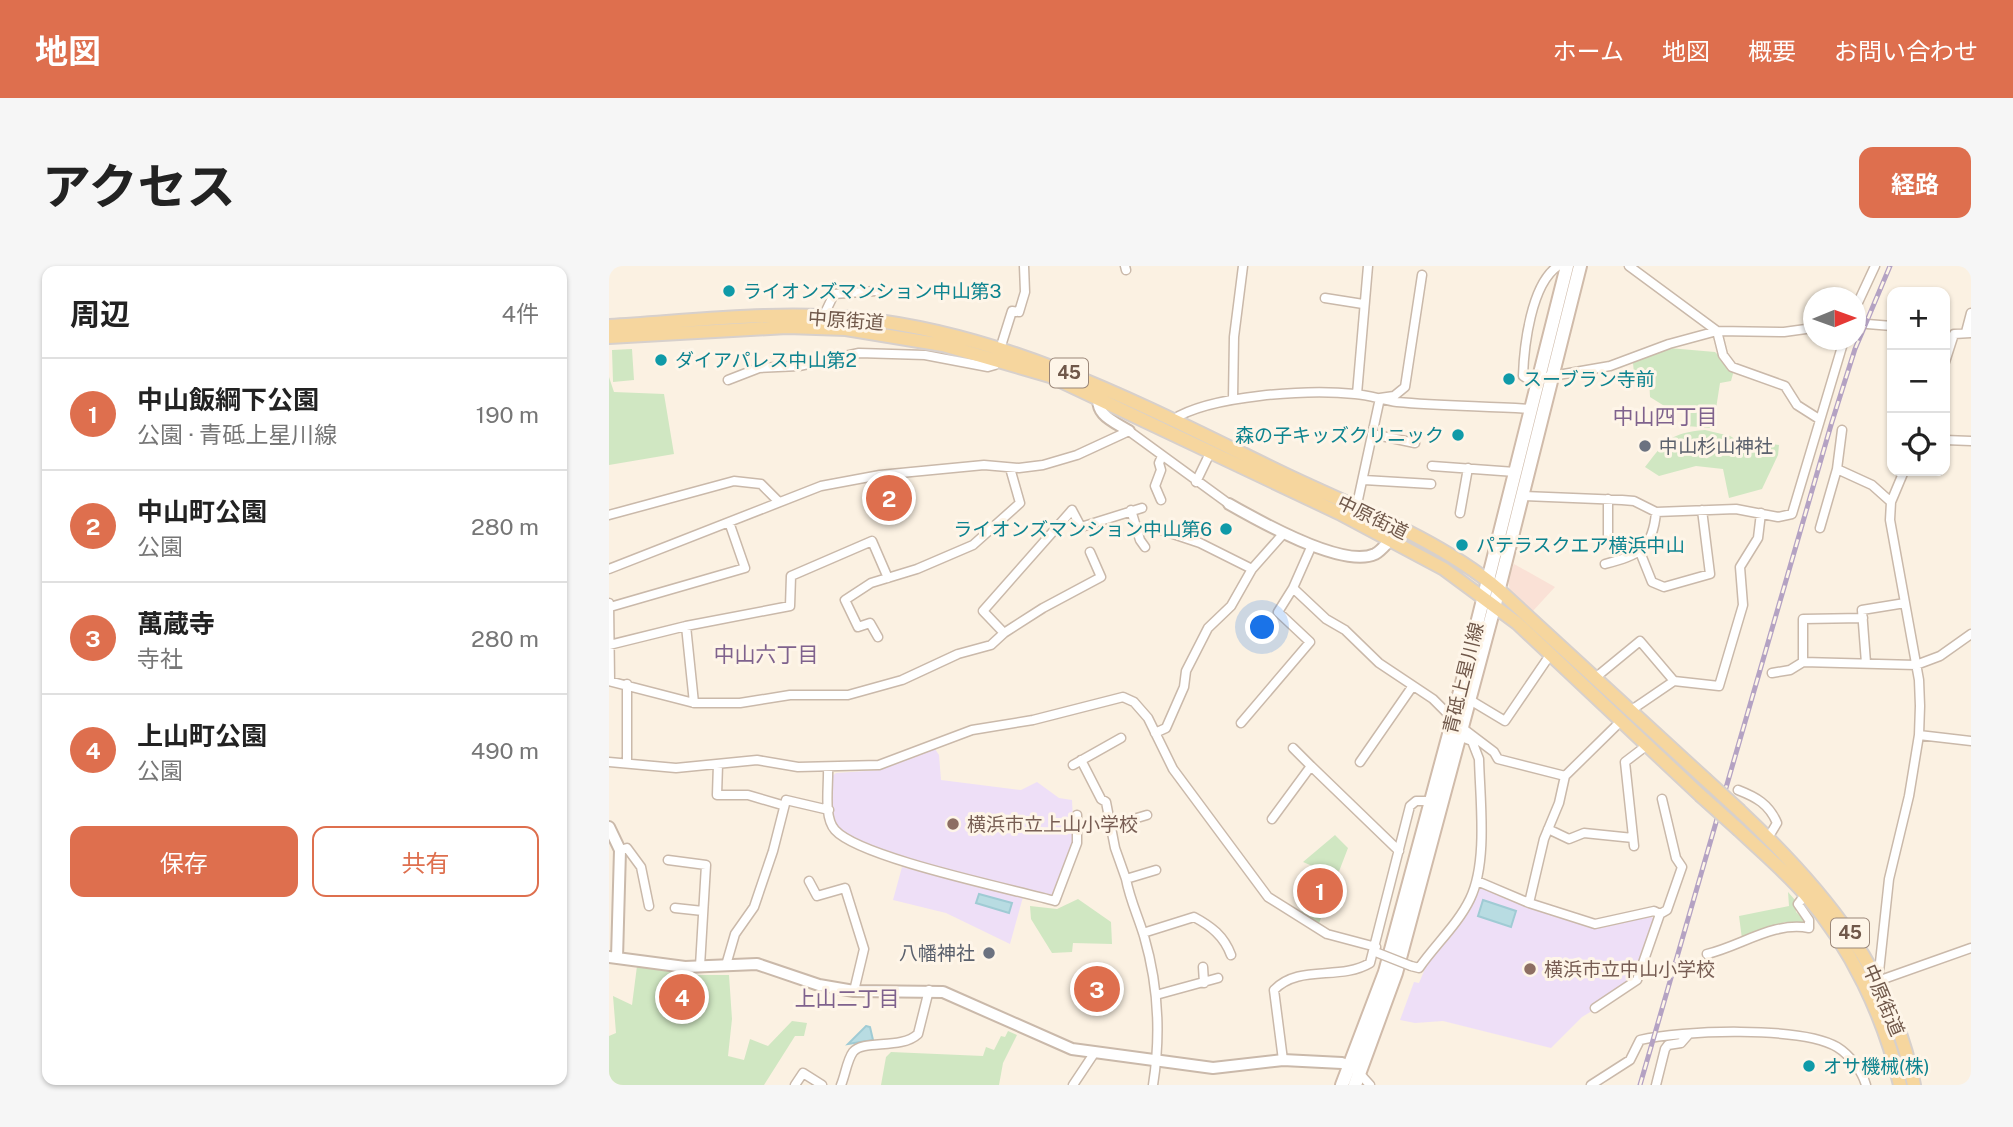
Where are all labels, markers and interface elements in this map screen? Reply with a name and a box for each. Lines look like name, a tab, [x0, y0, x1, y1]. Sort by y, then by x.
text: 地図	[35, 32, 101, 70]
text: ホーム	[1553, 37, 1624, 65]
text: 地図	[1662, 37, 1710, 65]
text: 概要	[1748, 37, 1796, 65]
text: お問い合わせ	[1834, 37, 1978, 65]
button: 経路	[1859, 147, 1971, 218]
text: アクセス	[42, 157, 236, 215]
place label: ライオンズマンション中山第3	[743, 280, 1002, 302]
marker: ライオンズマンション中山第3	[721, 283, 737, 299]
north arrow	[1803, 287, 1866, 350]
map controls	[1887, 287, 1950, 476]
button: +	[1887, 287, 1950, 350]
text: 周辺	[70, 296, 130, 332]
text: 4件	[502, 300, 539, 327]
street label: 中原街道	[807, 306, 885, 334]
place label: ダイアパレス中山第2	[675, 349, 857, 371]
button: −	[1887, 350, 1950, 413]
marker: ダイアパレス中山第2	[653, 352, 669, 368]
road number: 45	[1050, 358, 1088, 388]
place label: スーブラン寺前	[1523, 368, 1655, 390]
marker: スーブラン寺前	[1501, 371, 1517, 387]
text: 中山飯綱下公園	[137, 384, 319, 415]
text: 1	[88, 401, 98, 428]
text: 190 m	[476, 401, 539, 428]
district label: 中山四丁目	[1613, 404, 1718, 429]
button: locate	[1887, 413, 1950, 476]
text: 公園 · 青砥上星川線	[137, 421, 337, 448]
place label: 森の子キッズクリニック	[1235, 424, 1444, 446]
marker: 森の子キッズクリニック	[1450, 427, 1466, 443]
place label: 中山杉山神社	[1659, 435, 1773, 457]
marker: 中山杉山神社	[1637, 438, 1653, 454]
pin: 2	[866, 472, 912, 524]
street label: 中原街道	[1334, 490, 1412, 544]
text: 中山町公園	[137, 496, 267, 527]
text: 2	[86, 513, 100, 540]
text: 280 m	[471, 513, 539, 540]
place label: ライオンズマンション中山第6	[954, 518, 1212, 540]
marker: ライオンズマンション中山第6	[1218, 521, 1234, 537]
text: 公園	[137, 533, 183, 560]
place label: パテラスクエア横浜中山	[1476, 534, 1685, 556]
marker: パテラスクエア横浜中山	[1454, 537, 1470, 553]
text: 萬蔵寺	[137, 608, 215, 639]
your location	[1245, 610, 1279, 644]
street label: 青砥上星川線	[1439, 620, 1487, 736]
text: 3	[85, 625, 101, 652]
text: 280 m	[471, 625, 539, 652]
district label: 中山六丁目	[714, 642, 819, 667]
text: 寺社	[137, 645, 183, 672]
text: 上山町公園	[137, 720, 267, 751]
text: 4	[85, 737, 101, 764]
text: 490 m	[471, 737, 539, 764]
text: 公園	[137, 757, 183, 784]
place label: 横浜市立上山小学校	[967, 813, 1138, 835]
marker: 横浜市立上山小学校	[945, 816, 961, 832]
button: 保存	[70, 826, 298, 897]
button: 共有	[312, 826, 539, 897]
pin: 1	[1297, 865, 1343, 917]
road number: 45	[1831, 918, 1869, 948]
place label: 八幡神社	[899, 942, 975, 964]
marker: 八幡神社	[981, 945, 997, 961]
place label: 横浜市立中山小学校	[1544, 958, 1715, 980]
marker: 横浜市立中山小学校	[1522, 961, 1538, 977]
street label: 中原街道	[1859, 961, 1909, 1039]
pin: 3	[1074, 963, 1120, 1015]
pin: 4	[659, 971, 705, 1023]
district label: 上山二丁目	[795, 986, 900, 1011]
place label: オサ機械(株)	[1823, 1055, 1930, 1077]
marker: オサ機械(株)	[1801, 1058, 1817, 1074]

